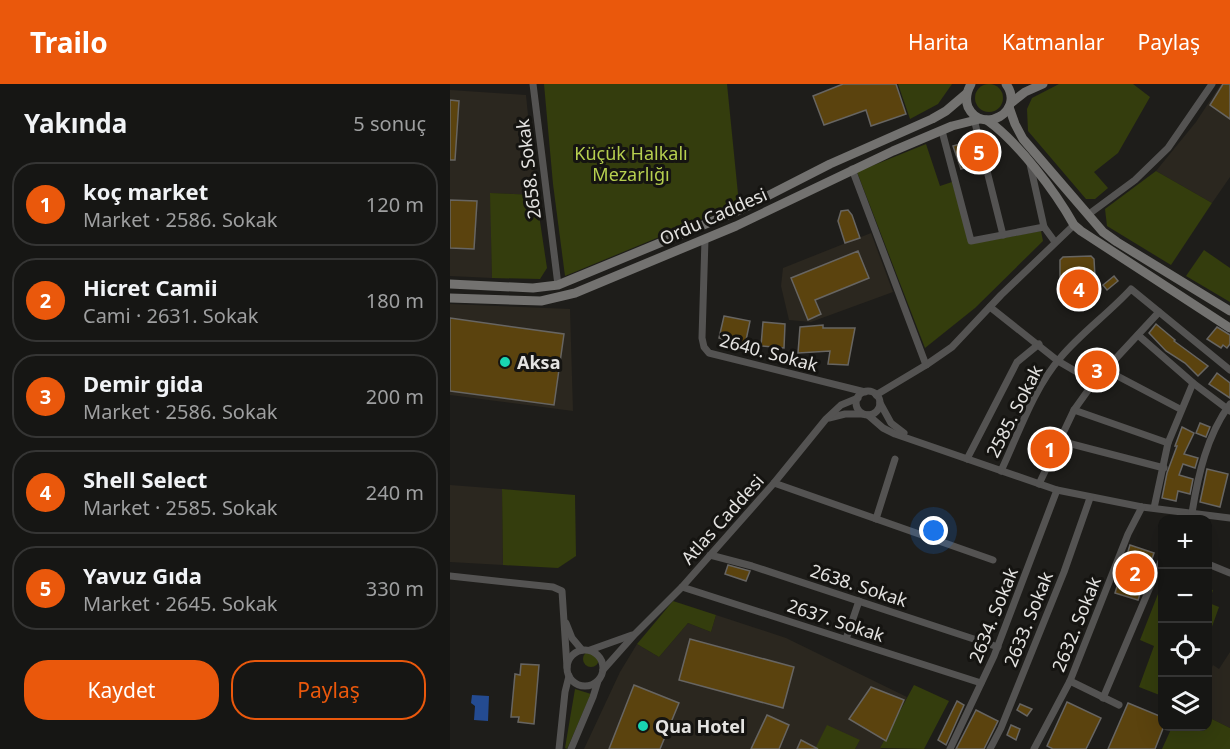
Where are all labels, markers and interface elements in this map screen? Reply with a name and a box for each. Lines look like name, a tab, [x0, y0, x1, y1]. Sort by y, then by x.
text: Trailo	[30, 23, 108, 61]
text: Harita	[908, 28, 969, 56]
text: Katmanlar	[1002, 28, 1105, 56]
text: Paylaş	[1138, 28, 1200, 56]
text: Yakında	[24, 105, 127, 141]
text: 5 sonuç	[353, 110, 426, 137]
street label: 2658. Sokak	[510, 117, 546, 220]
pin: 5	[960, 130, 998, 174]
park label: Küçük Halkalı Mezarlığı	[574, 141, 688, 186]
text: koç market	[83, 176, 208, 206]
street label: Ordu Caddesi	[656, 182, 770, 250]
text: 1	[40, 191, 51, 218]
text: 120 m	[366, 191, 424, 218]
text: Market · 2586. Sokak	[83, 206, 278, 233]
pin: 4	[1060, 266, 1098, 312]
text: Hicret Camii	[83, 272, 217, 302]
text: 2	[40, 287, 51, 314]
text: 180 m	[366, 287, 424, 314]
text: Cami · 2631. Sokak	[83, 302, 258, 329]
street label: 2640. Sokak	[717, 327, 821, 377]
pin: 3	[1078, 348, 1116, 392]
place label: Aksa	[517, 350, 560, 374]
marker: Aksa	[498, 355, 512, 369]
street label: 2585. Sokak	[980, 360, 1048, 461]
text: Demir gida	[83, 368, 203, 398]
text: 3	[40, 383, 51, 410]
text: 200 m	[366, 383, 424, 410]
text: Market · 2586. Sokak	[83, 398, 278, 425]
pin: 1	[1030, 426, 1070, 472]
text: Shell Select	[83, 464, 207, 494]
street label: Atlas Caddesi	[675, 469, 769, 569]
text: 4	[40, 479, 51, 506]
text: 240 m	[366, 479, 424, 506]
text: Market · 2585. Sokak	[83, 494, 278, 521]
map controls	[1158, 515, 1212, 731]
button: +	[1158, 515, 1212, 569]
your location	[919, 516, 948, 545]
pin: 2	[1116, 550, 1154, 596]
street label: 2638. Sokak	[807, 558, 911, 612]
text: Yavuz Gıda	[83, 560, 202, 590]
street label: 2634. Sokak	[963, 563, 1023, 666]
street label: 2633. Sokak	[998, 567, 1058, 670]
button: −	[1158, 569, 1212, 623]
street label: 2632. Sokak	[1046, 572, 1106, 675]
text: 5	[40, 575, 51, 602]
text: 330 m	[366, 575, 424, 602]
text: Market · 2645. Sokak	[83, 590, 278, 617]
street label: 2637. Sokak	[784, 593, 888, 647]
button: locate	[1158, 623, 1212, 677]
button: Kaydet	[24, 660, 219, 720]
button: Paylaş	[231, 660, 426, 720]
button: layers	[1158, 677, 1212, 731]
place label: Qua Hotel	[655, 714, 745, 738]
marker: Qua Hotel	[636, 719, 650, 733]

